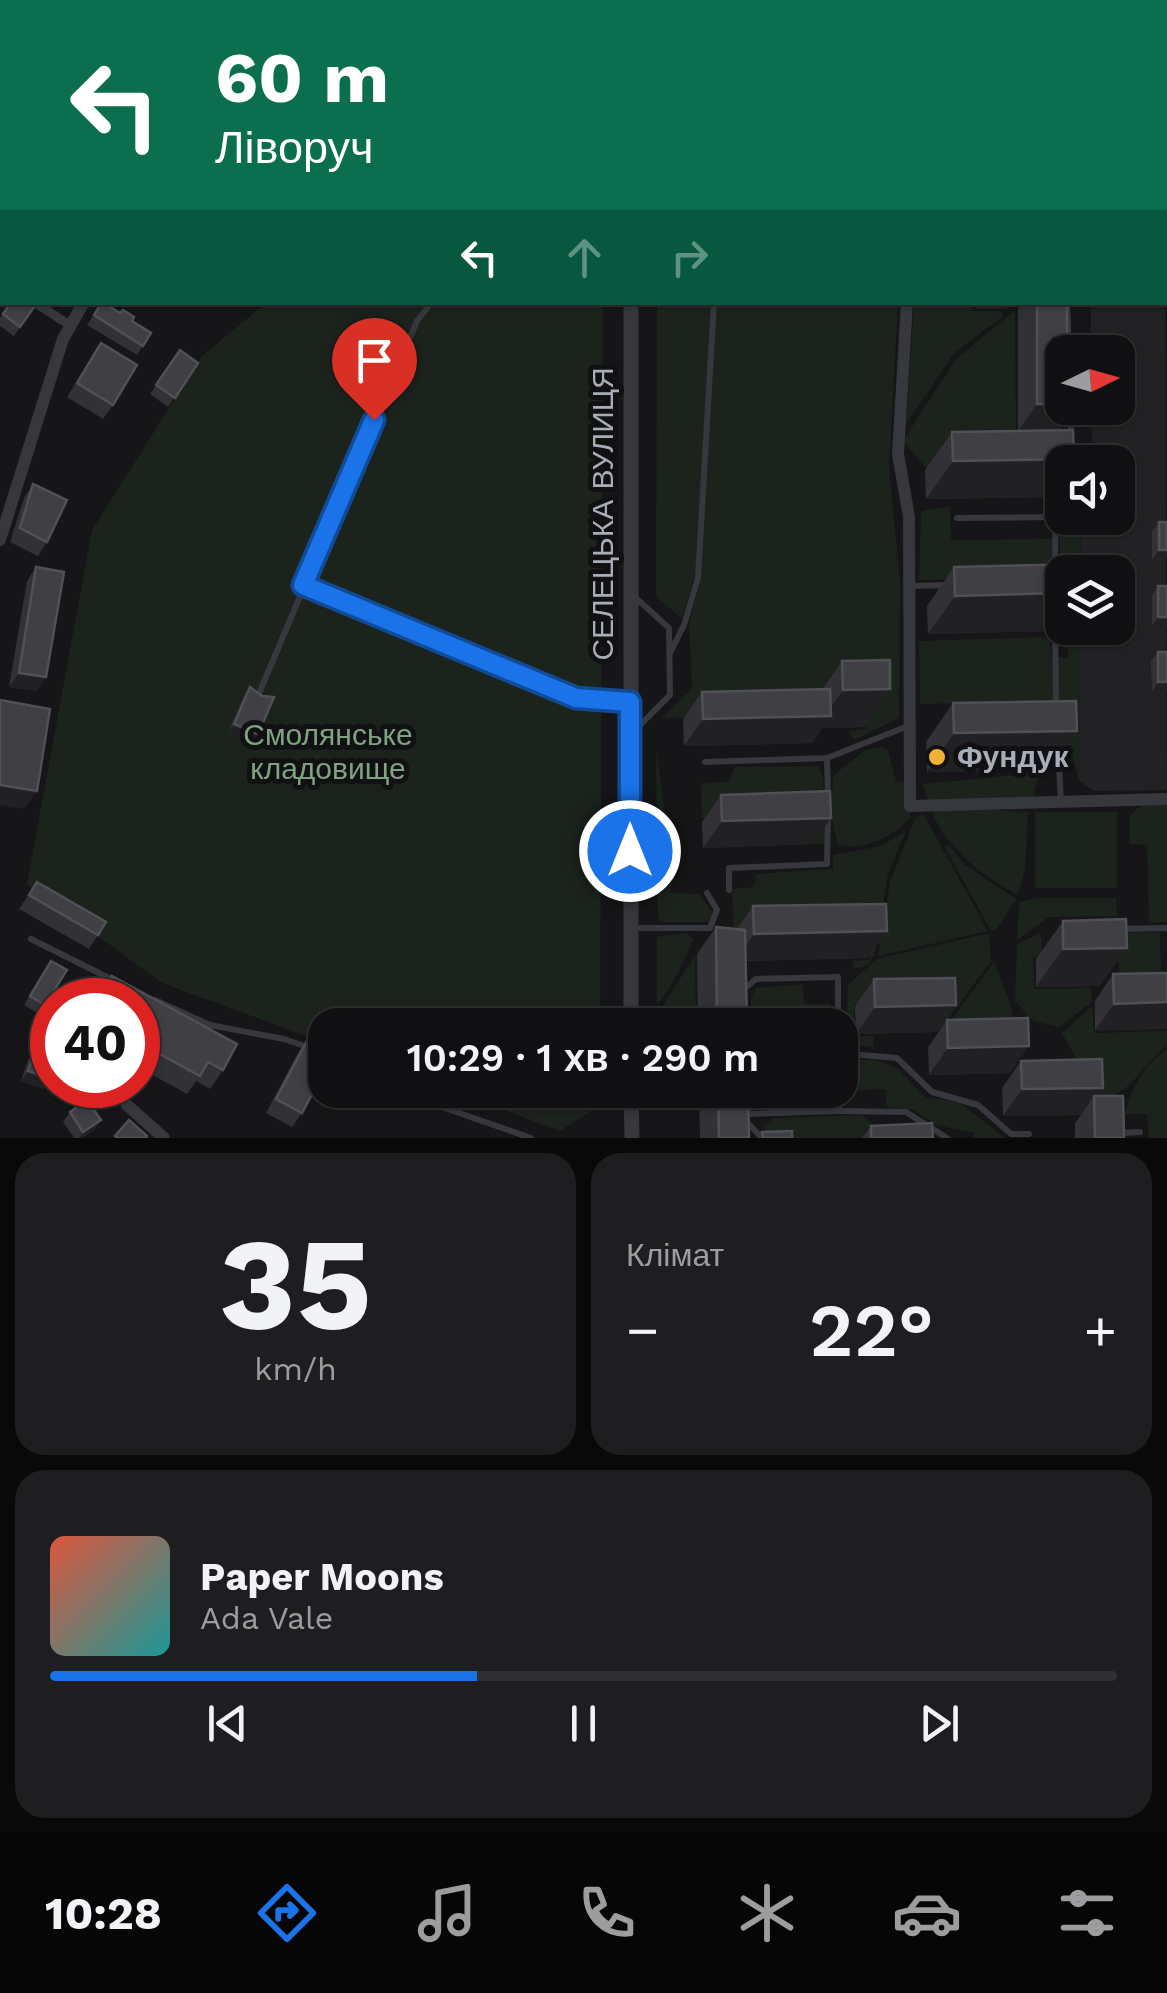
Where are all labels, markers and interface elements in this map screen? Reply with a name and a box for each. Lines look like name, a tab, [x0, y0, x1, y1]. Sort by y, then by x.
text: 60 m	[215, 37, 389, 119]
icon: left	[50, 40, 180, 170]
text: Ліворуч	[215, 121, 373, 174]
icon: left	[452, 230, 507, 285]
icon: ahead	[557, 230, 612, 285]
icon: right	[662, 230, 717, 285]
pin	[332, 318, 417, 421]
icon: arrive	[347, 333, 402, 388]
north arrow	[1045, 335, 1135, 425]
map controls	[1045, 335, 1135, 645]
street label: СЕЛЕЦЬКА ВУЛИЦЯ	[585, 367, 620, 661]
button: sound	[1045, 445, 1135, 535]
button: layers	[1045, 555, 1135, 645]
park label: Смолянське кладовище	[243, 717, 413, 786]
place label: Фундук	[957, 739, 1070, 774]
marker: Фундук	[926, 746, 948, 768]
position arrow	[578, 799, 682, 903]
speed limit sign: 40	[30, 978, 160, 1108]
text: 10:29 · 1 хв · 290 m	[407, 1036, 759, 1080]
text: 35	[219, 1208, 372, 1361]
text: Клімат	[626, 1236, 724, 1274]
text: 22°	[809, 1286, 934, 1374]
text: −	[626, 1298, 659, 1362]
text: +	[1084, 1298, 1117, 1362]
text: km/h	[254, 1350, 337, 1388]
text: Paper Moons	[200, 1555, 444, 1599]
text: Ada Vale	[200, 1599, 333, 1637]
icon: previous	[200, 1696, 255, 1751]
icon: pause	[556, 1696, 611, 1751]
icon: next	[912, 1696, 967, 1751]
icon: directions	[252, 1878, 322, 1948]
icon: music	[412, 1878, 482, 1948]
icon: phone	[572, 1878, 642, 1948]
icon: climate	[732, 1878, 802, 1948]
icon: car	[892, 1878, 962, 1948]
icon: filters	[1052, 1878, 1122, 1948]
text: 10:28	[45, 1887, 162, 1940]

